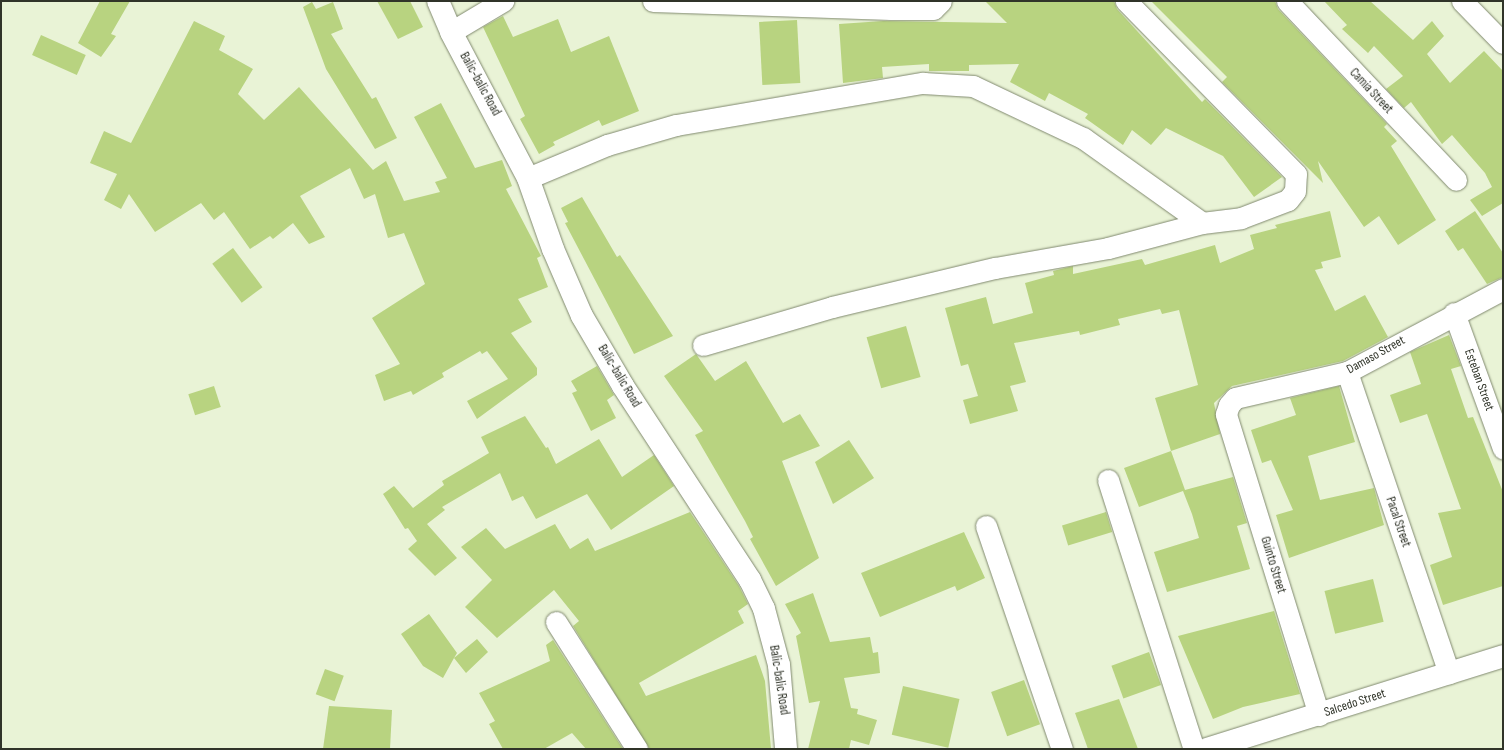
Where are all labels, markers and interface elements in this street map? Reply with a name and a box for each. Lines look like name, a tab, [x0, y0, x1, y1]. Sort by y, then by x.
street label: Balic-balic Road	[456, 49, 504, 119]
street label: Camia Street	[1346, 65, 1396, 117]
street label: Damaso Street	[1344, 333, 1408, 377]
street label: Balic-balic Road	[594, 342, 644, 410]
street label: Esteban Street	[1461, 347, 1497, 413]
street label: Pacal Street	[1382, 495, 1414, 549]
street label: Guinto Street	[1257, 535, 1289, 595]
street label: Balic-balic Road	[766, 644, 792, 716]
street label: Salcedo Street	[1322, 686, 1388, 720]

